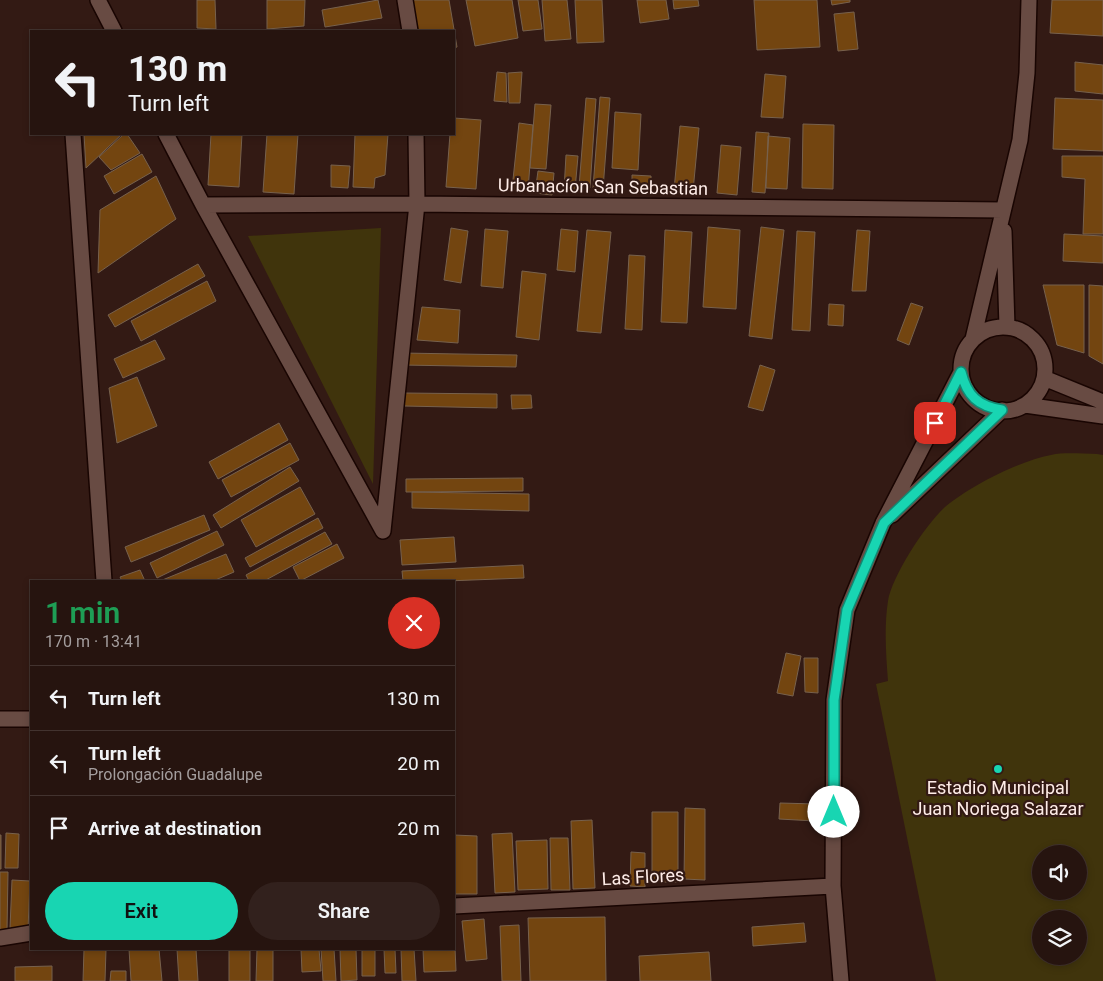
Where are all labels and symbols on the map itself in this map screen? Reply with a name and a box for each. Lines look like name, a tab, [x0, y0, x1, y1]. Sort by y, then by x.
street label: Urbanacíon San Sebastian	[498, 174, 708, 199]
pin	[914, 402, 956, 444]
marker: Estadio Municipal Juan Noriega Salazar	[992, 763, 1004, 775]
place label: Estadio Municipal Juan Noriega Salazar	[912, 777, 1084, 819]
position arrow	[807, 785, 859, 837]
street label: Las Flores	[601, 864, 685, 889]

